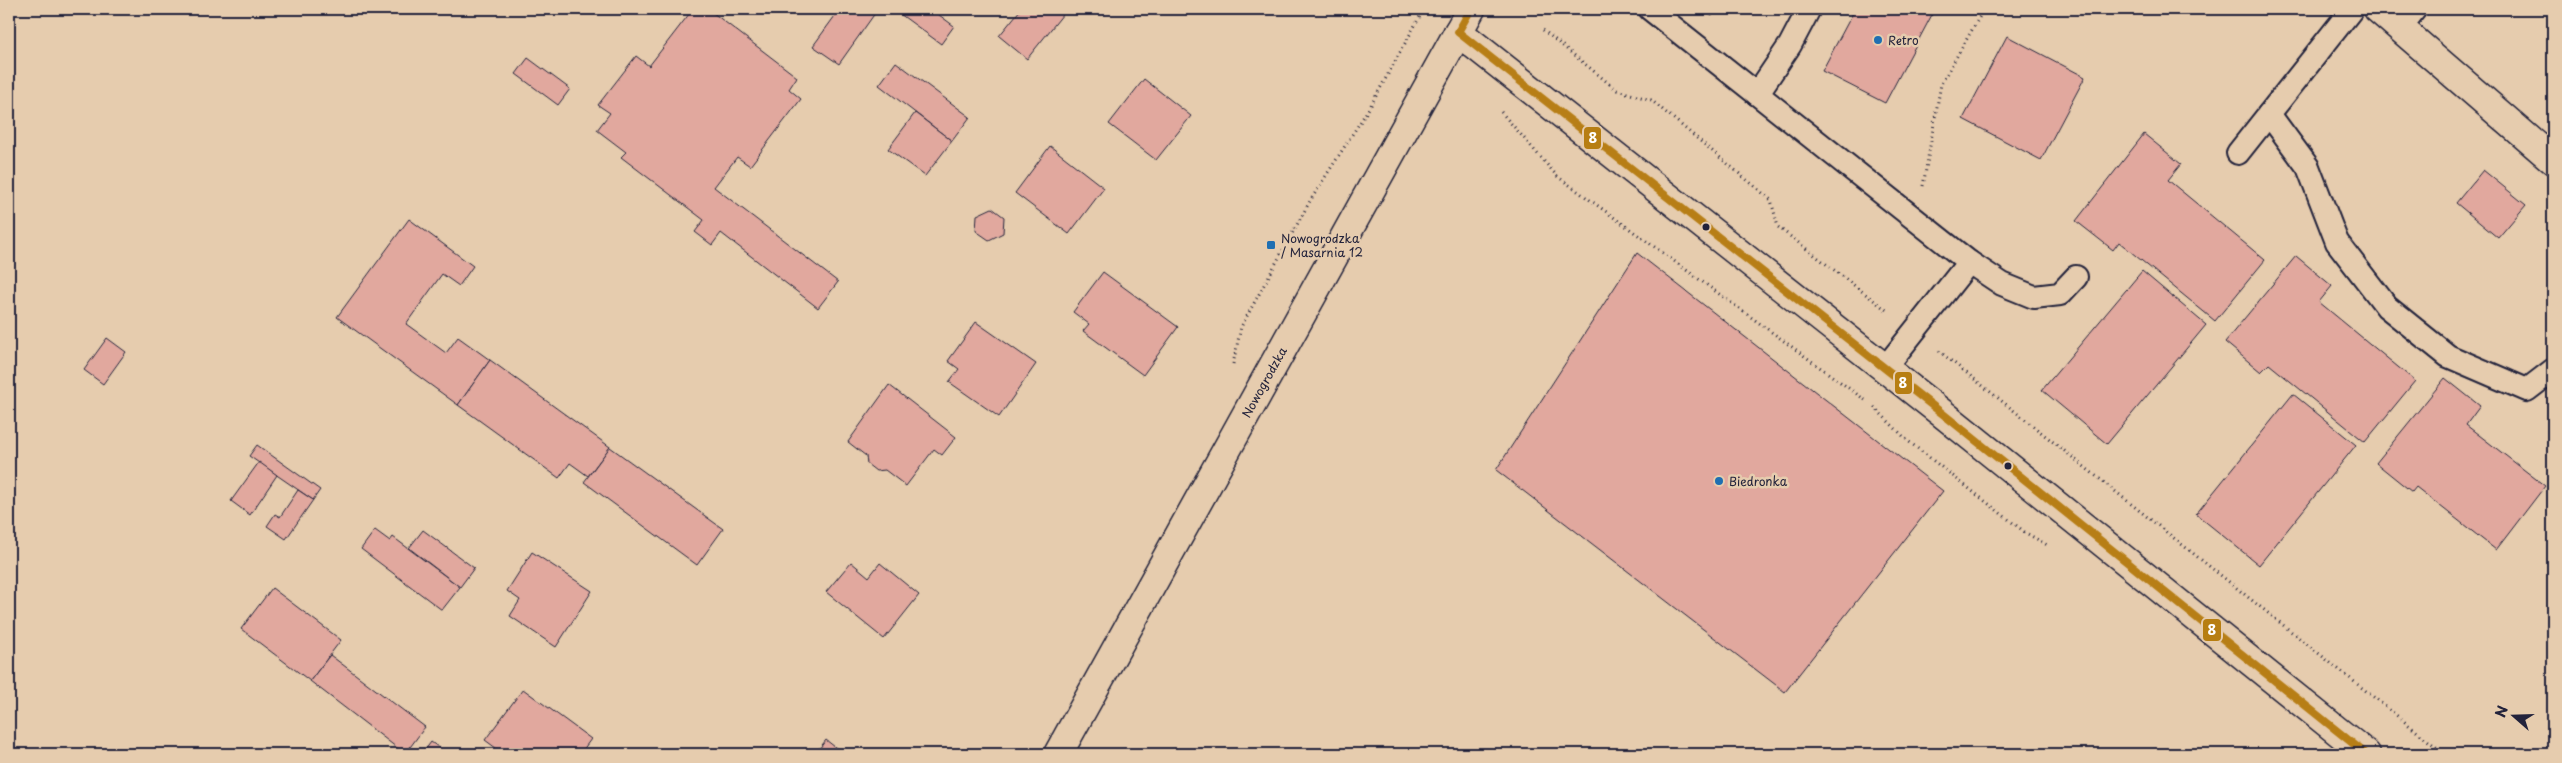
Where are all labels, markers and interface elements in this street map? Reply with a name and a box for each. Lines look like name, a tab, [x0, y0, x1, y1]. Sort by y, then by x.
place label: Retro	[1888, 31, 1919, 49]
marker: Retro	[1872, 34, 1884, 46]
line badge: 8	[1583, 126, 1602, 150]
text: 8	[1589, 127, 1598, 148]
unlabelled marker	[1701, 222, 1711, 232]
place label: Nowogrodzka / Masarnia 12	[1281, 229, 1363, 261]
marker: Nowogrodzka / Masarnia 12	[1265, 239, 1277, 251]
street label: Nowogrodzka	[1237, 343, 1291, 421]
line badge: 8	[1894, 371, 1913, 395]
text: 8	[1899, 372, 1908, 393]
unlabelled marker	[2003, 461, 2013, 471]
place label: Biedronka	[1729, 472, 1788, 490]
marker: Biedronka	[1713, 475, 1725, 487]
line badge: 8	[2202, 618, 2222, 642]
text: 8	[2208, 619, 2217, 640]
north arrow	[2490, 690, 2540, 740]
text: N	[2490, 703, 2513, 720]

